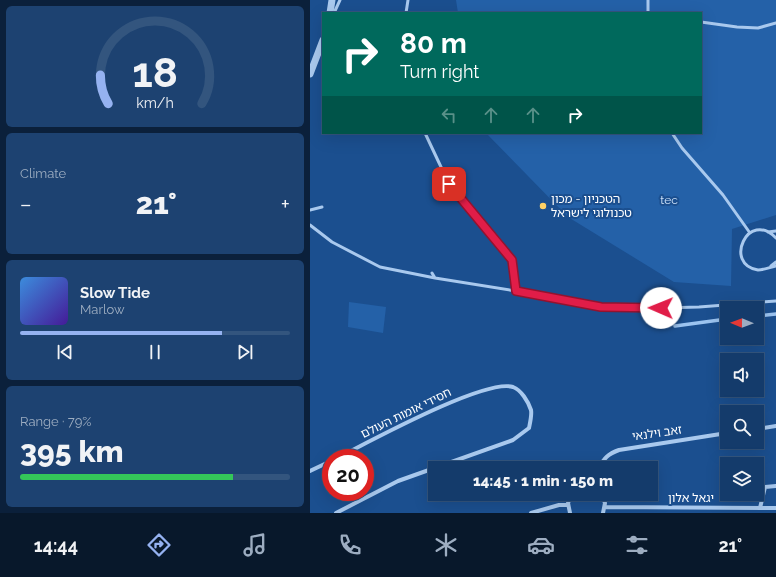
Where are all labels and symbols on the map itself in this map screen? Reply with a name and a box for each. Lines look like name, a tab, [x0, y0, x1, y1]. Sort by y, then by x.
pin	[432, 167, 466, 201]
place label: הטכניון - מכון טכנולוגי לישראל	[551, 192, 632, 220]
park label: tec	[660, 193, 678, 207]
marker: הטכניון - מכון טכנולוגי לישראל	[538, 201, 548, 211]
position arrow	[640, 287, 682, 329]
north arrow	[720, 301, 764, 345]
street label: חסידי אומות העולם	[358, 385, 454, 441]
street label: זאב וילנאי	[631, 423, 683, 443]
speed limit sign: 20	[322, 449, 374, 501]
street label: יגאל אלון	[668, 491, 714, 505]

